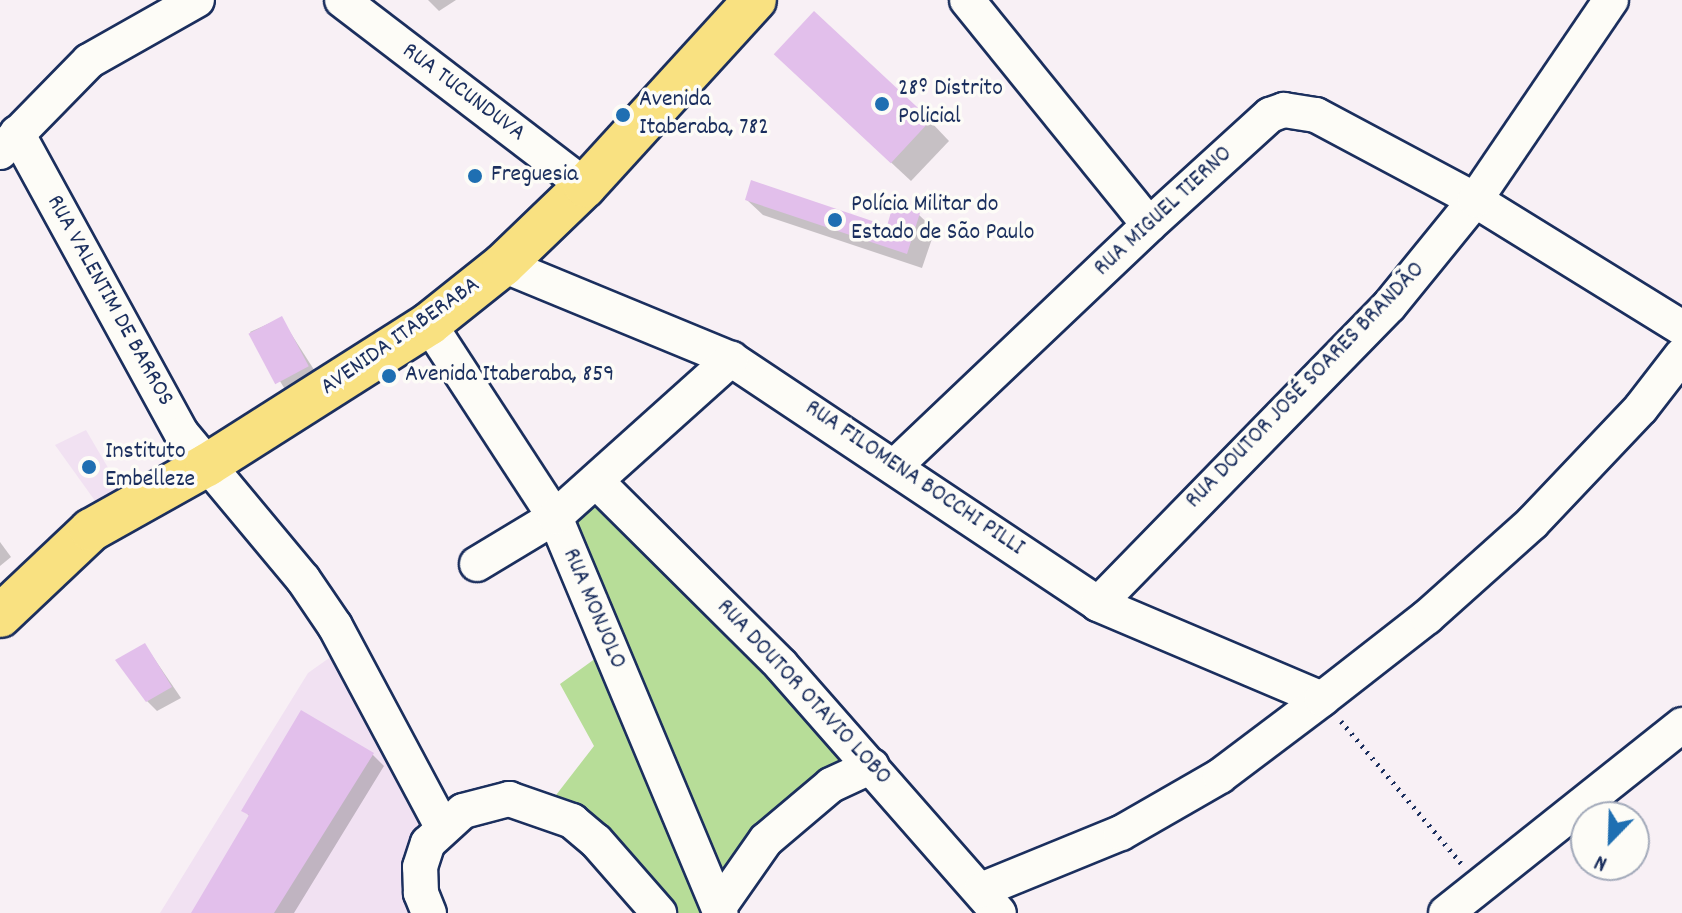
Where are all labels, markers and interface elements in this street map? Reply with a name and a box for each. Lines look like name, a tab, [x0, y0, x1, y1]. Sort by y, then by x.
street label: RUA TUCUNDUVA	[396, 37, 530, 149]
place label: 28º Distrito Policial	[898, 76, 1003, 132]
place label: Avenida Itaberaba, 782	[639, 87, 769, 143]
marker: 28º Distrito Policial	[873, 95, 891, 113]
marker: Avenida Itaberaba, 782	[614, 106, 632, 124]
street label: RUA MIGUEL TIERNO	[1089, 141, 1239, 283]
place label: Freguesia	[491, 162, 578, 190]
marker: Freguesia	[466, 167, 484, 185]
street label: RUA VALENTIM DE BARROS	[39, 191, 179, 411]
place label: Polícia Militar do Estado de São Paulo	[851, 192, 1034, 248]
marker: Polícia Militar do Estado de São Paulo	[826, 211, 844, 229]
street label: RUA DOUTOR JOSÉ SOARES BRANDÃO	[1180, 256, 1432, 516]
street label: AVENIDA ITABERABA	[316, 271, 486, 403]
place label: Avenida Itaberaba, 859	[405, 362, 614, 390]
marker: Avenida Itaberaba, 859	[380, 367, 398, 385]
street label: RUA FILOMENA BOCCHI PILLI	[799, 395, 1029, 563]
place label: Instituto Embelleze	[105, 439, 195, 495]
marker: Instituto Embelleze	[80, 458, 98, 476]
street label: RUA MONJOLO	[555, 545, 631, 673]
street label: RUA DOUTOR OTAVIO LOBO	[709, 594, 897, 792]
north arrow	[1570, 801, 1650, 881]
text: N	[1590, 845, 1612, 878]

